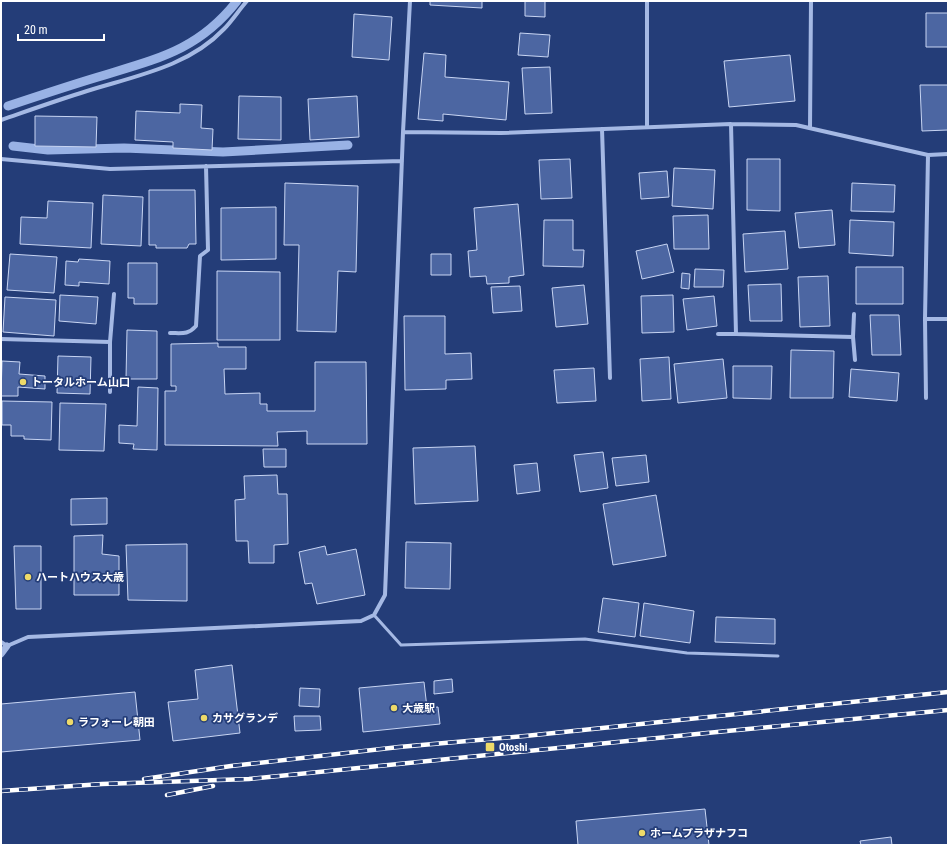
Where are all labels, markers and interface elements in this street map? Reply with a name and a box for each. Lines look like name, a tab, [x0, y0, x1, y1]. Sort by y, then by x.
scale bar	[18, 16, 104, 42]
text: 20 m	[24, 23, 48, 37]
place label: トータルホーム山口	[31, 376, 130, 389]
marker: トータルホーム山口	[18, 377, 28, 387]
place label: ハートハウス大歳	[36, 571, 124, 584]
marker: ハートハウス大歳	[23, 572, 33, 582]
place label: 大歳駅	[402, 702, 435, 715]
marker: 大歳駅	[389, 703, 399, 713]
place label: カサグランデ	[212, 712, 278, 725]
marker: カサグランデ	[199, 713, 209, 723]
place label: ラフォーレ朝田	[78, 716, 155, 729]
marker: ラフォーレ朝田	[65, 717, 75, 727]
marker: Otoshi	[484, 741, 496, 753]
place label: Otoshi	[499, 741, 528, 754]
place label: ホームプラザナフコ	[650, 827, 748, 840]
marker: ホームプラザナフコ	[637, 828, 647, 838]

